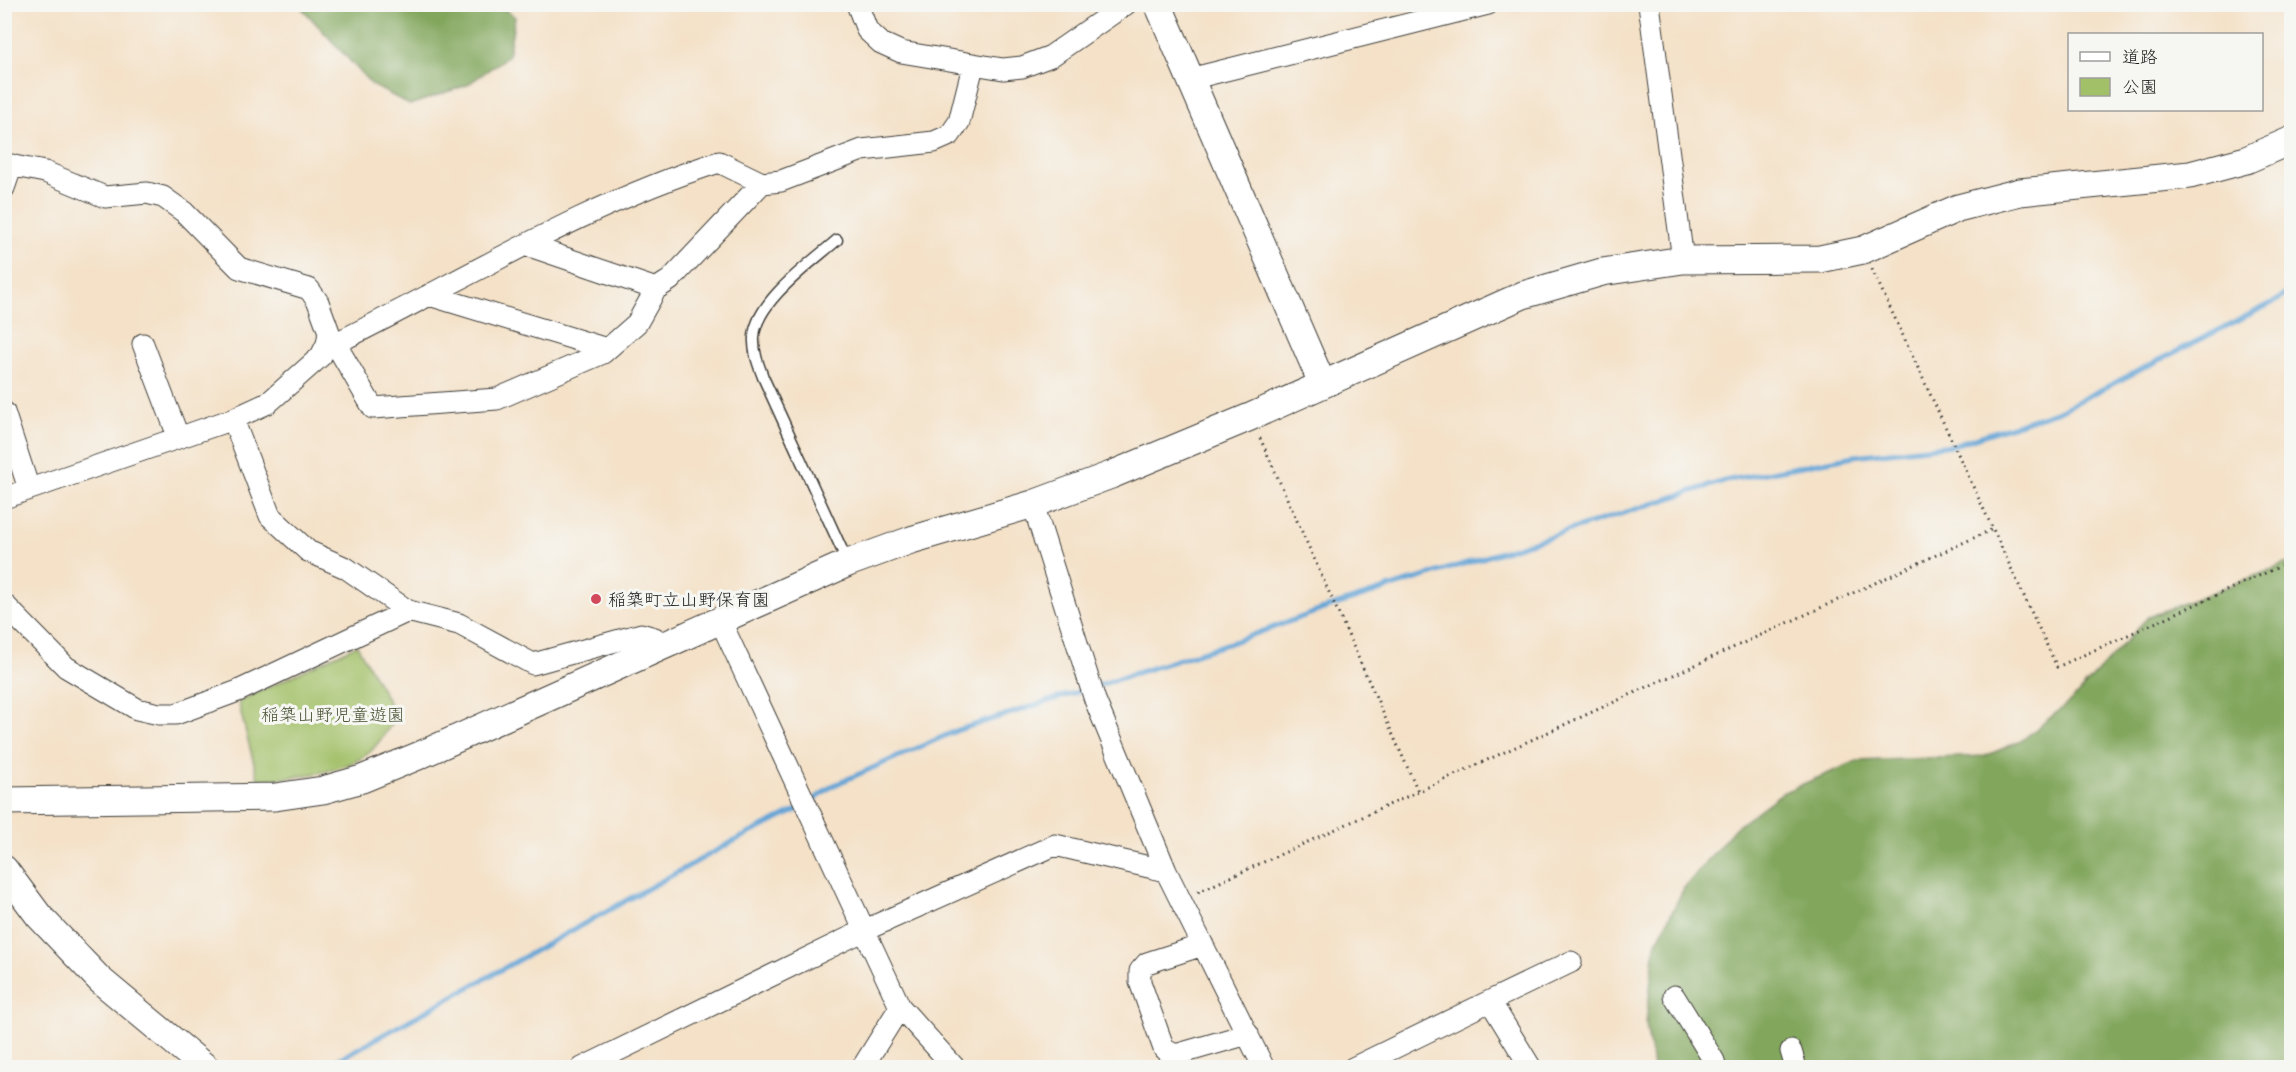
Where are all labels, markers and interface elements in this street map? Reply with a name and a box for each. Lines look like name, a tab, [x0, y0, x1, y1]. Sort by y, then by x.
legend	[2068, 33, 2263, 111]
text: 道路	[2122, 45, 2158, 68]
text: 公園	[2122, 75, 2158, 98]
place label: 稲築町立山野保育園	[608, 588, 770, 611]
marker: 稲築町立山野保育園	[589, 592, 603, 606]
park label: 稲築山野児童遊園	[261, 703, 405, 726]

